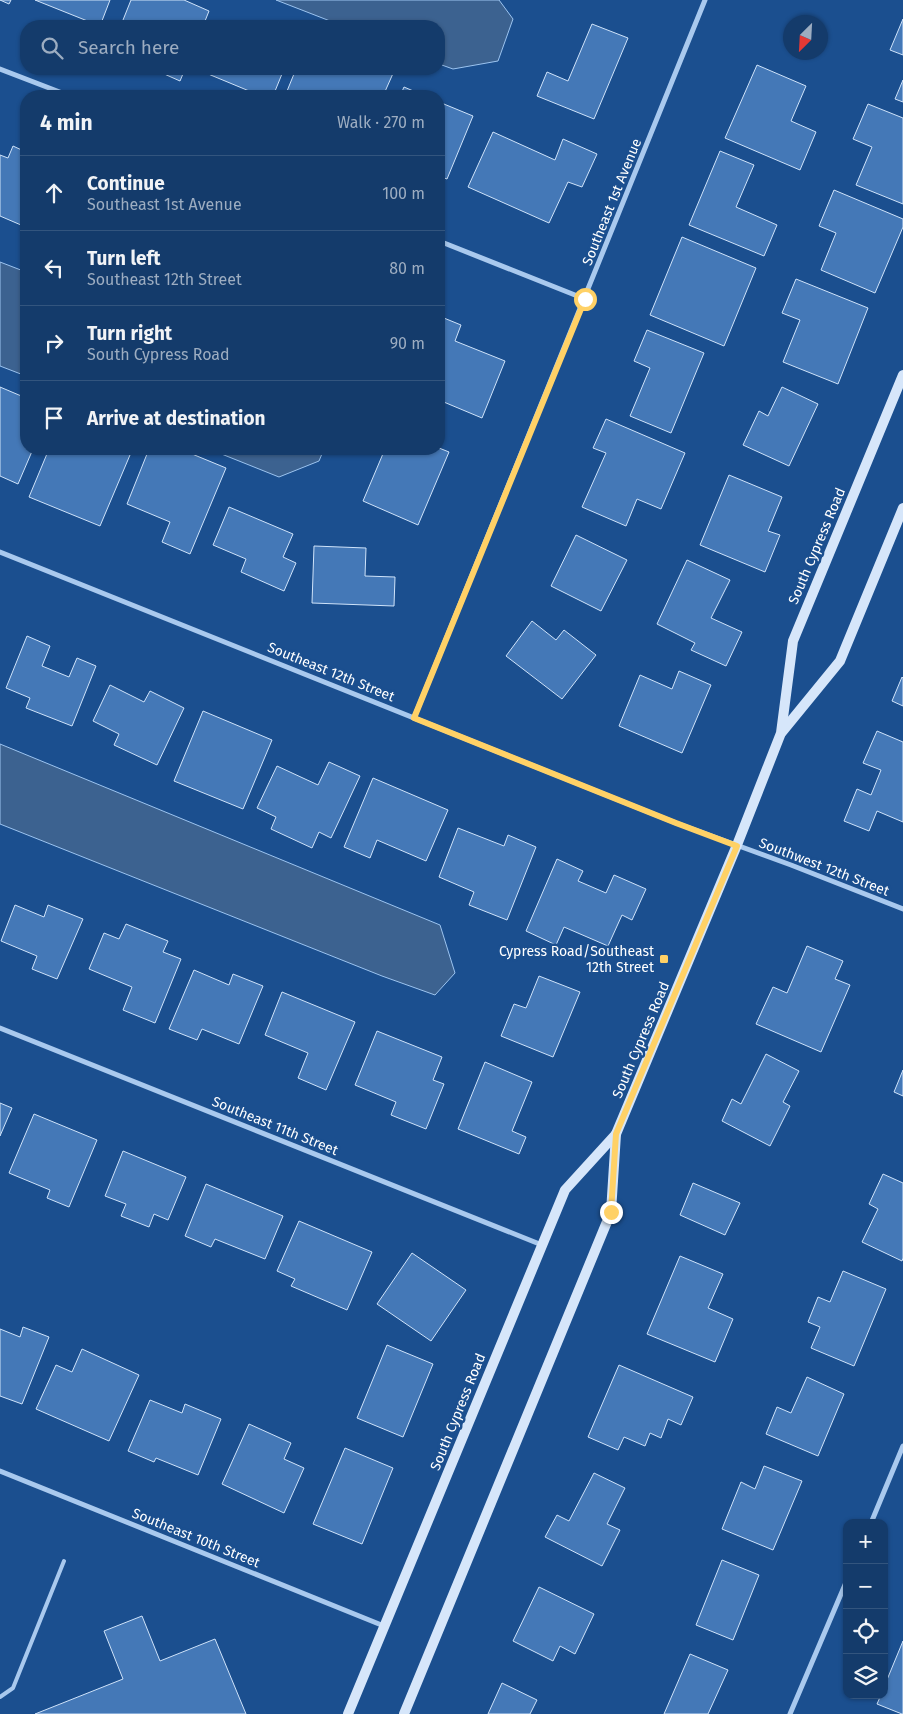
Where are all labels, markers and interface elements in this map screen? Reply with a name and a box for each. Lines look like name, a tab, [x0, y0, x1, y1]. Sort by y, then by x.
north arrow	[783, 15, 828, 60]
search box	[20, 20, 445, 75]
icon: search	[38, 34, 66, 62]
text: Search here	[78, 36, 179, 59]
text: 4 min	[40, 110, 93, 136]
text: Walk · 270 m	[337, 113, 425, 132]
street label: Southeast 1st Avenue	[579, 136, 645, 268]
text: Continue	[87, 172, 165, 195]
icon: ahead	[40, 179, 68, 207]
text: 100 m	[382, 184, 425, 203]
text: Southeast 1st Avenue	[87, 195, 242, 214]
text: Turn left	[87, 247, 161, 270]
icon: left	[40, 254, 68, 282]
text: 80 m	[389, 259, 425, 278]
text: Southeast 12th Street	[87, 270, 242, 289]
route start	[574, 288, 597, 311]
text: Turn right	[87, 322, 172, 345]
icon: right	[40, 329, 68, 357]
text: 90 m	[390, 334, 425, 353]
text: South Cypress Road	[87, 345, 230, 364]
icon: arrive	[40, 404, 68, 432]
text: Arrive at destination	[87, 407, 266, 430]
street label: South Cypress Road	[785, 485, 849, 607]
street label: Southeast 12th Street	[265, 639, 398, 706]
street label: Southwest 12th Street	[756, 834, 892, 900]
place label: Cypress Road/Southeast 12th Street	[499, 943, 655, 976]
marker: Cypress Road/Southeast 12th Street	[658, 953, 670, 965]
street label: South Cypress Road	[609, 979, 673, 1101]
street label: Southeast 11th Street	[210, 1093, 341, 1159]
route end	[600, 1201, 623, 1224]
street label: South Cypress Road	[427, 1351, 489, 1473]
street label: Southeast 10th Street	[130, 1505, 263, 1572]
map controls	[843, 1519, 888, 1699]
button: +	[843, 1519, 888, 1564]
button: −	[843, 1564, 888, 1609]
button: locate	[843, 1609, 888, 1654]
button: layers	[843, 1654, 888, 1699]

